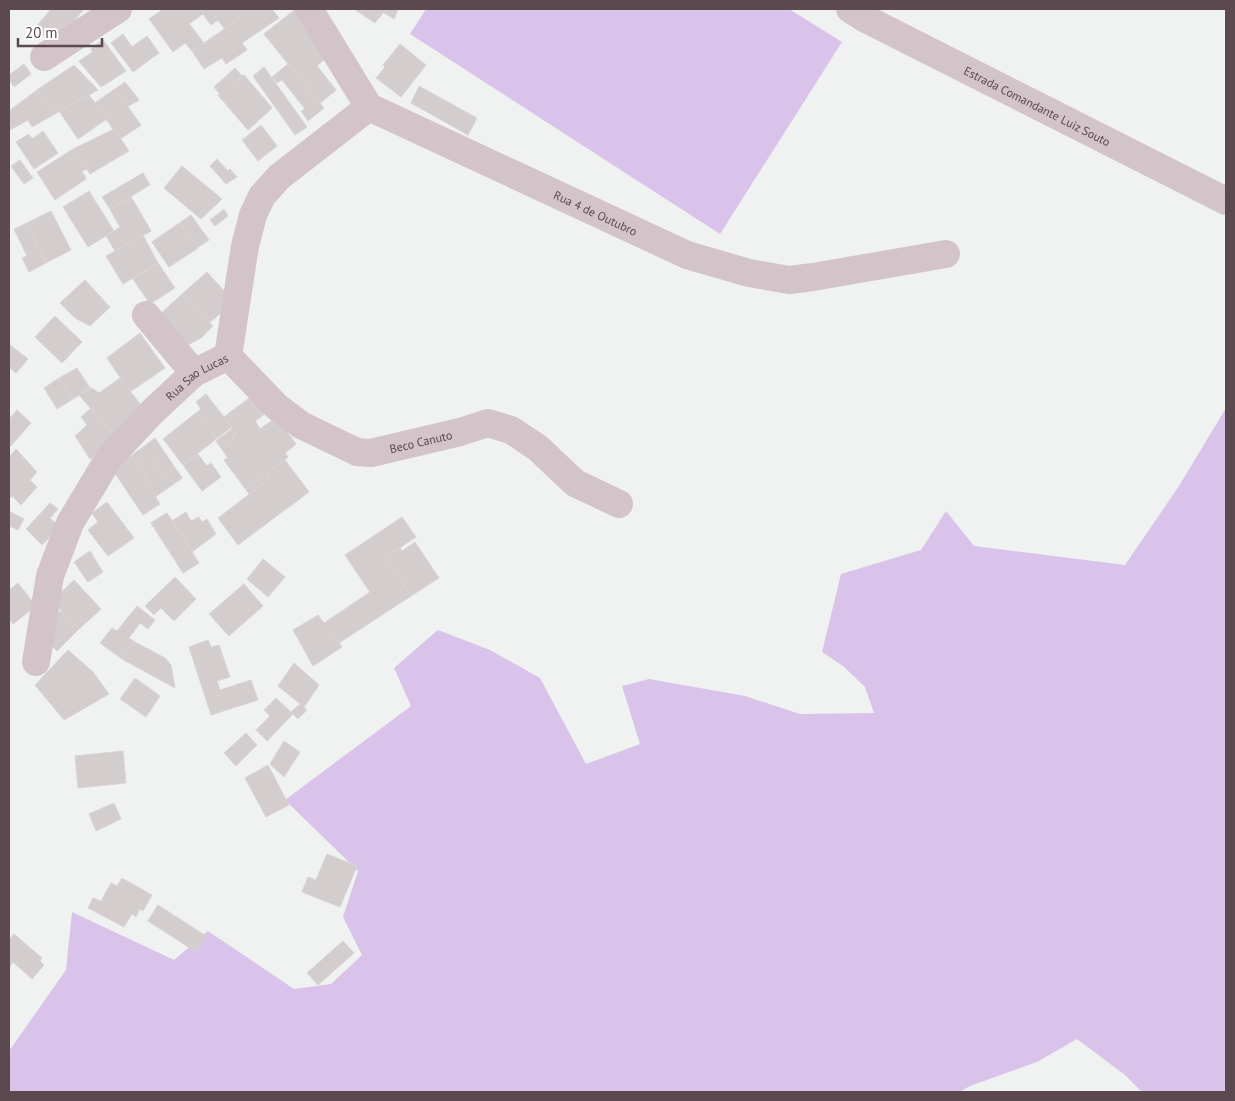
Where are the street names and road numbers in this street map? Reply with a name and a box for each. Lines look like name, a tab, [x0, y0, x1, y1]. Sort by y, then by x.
street label: Estrada Comandante Luiz Souto	[962, 62, 1113, 149]
street label: Rua 4 de Outubro	[552, 187, 640, 238]
street label: Rua Sao Lucas	[162, 350, 230, 403]
street label: Beco Canuto	[388, 427, 453, 456]

